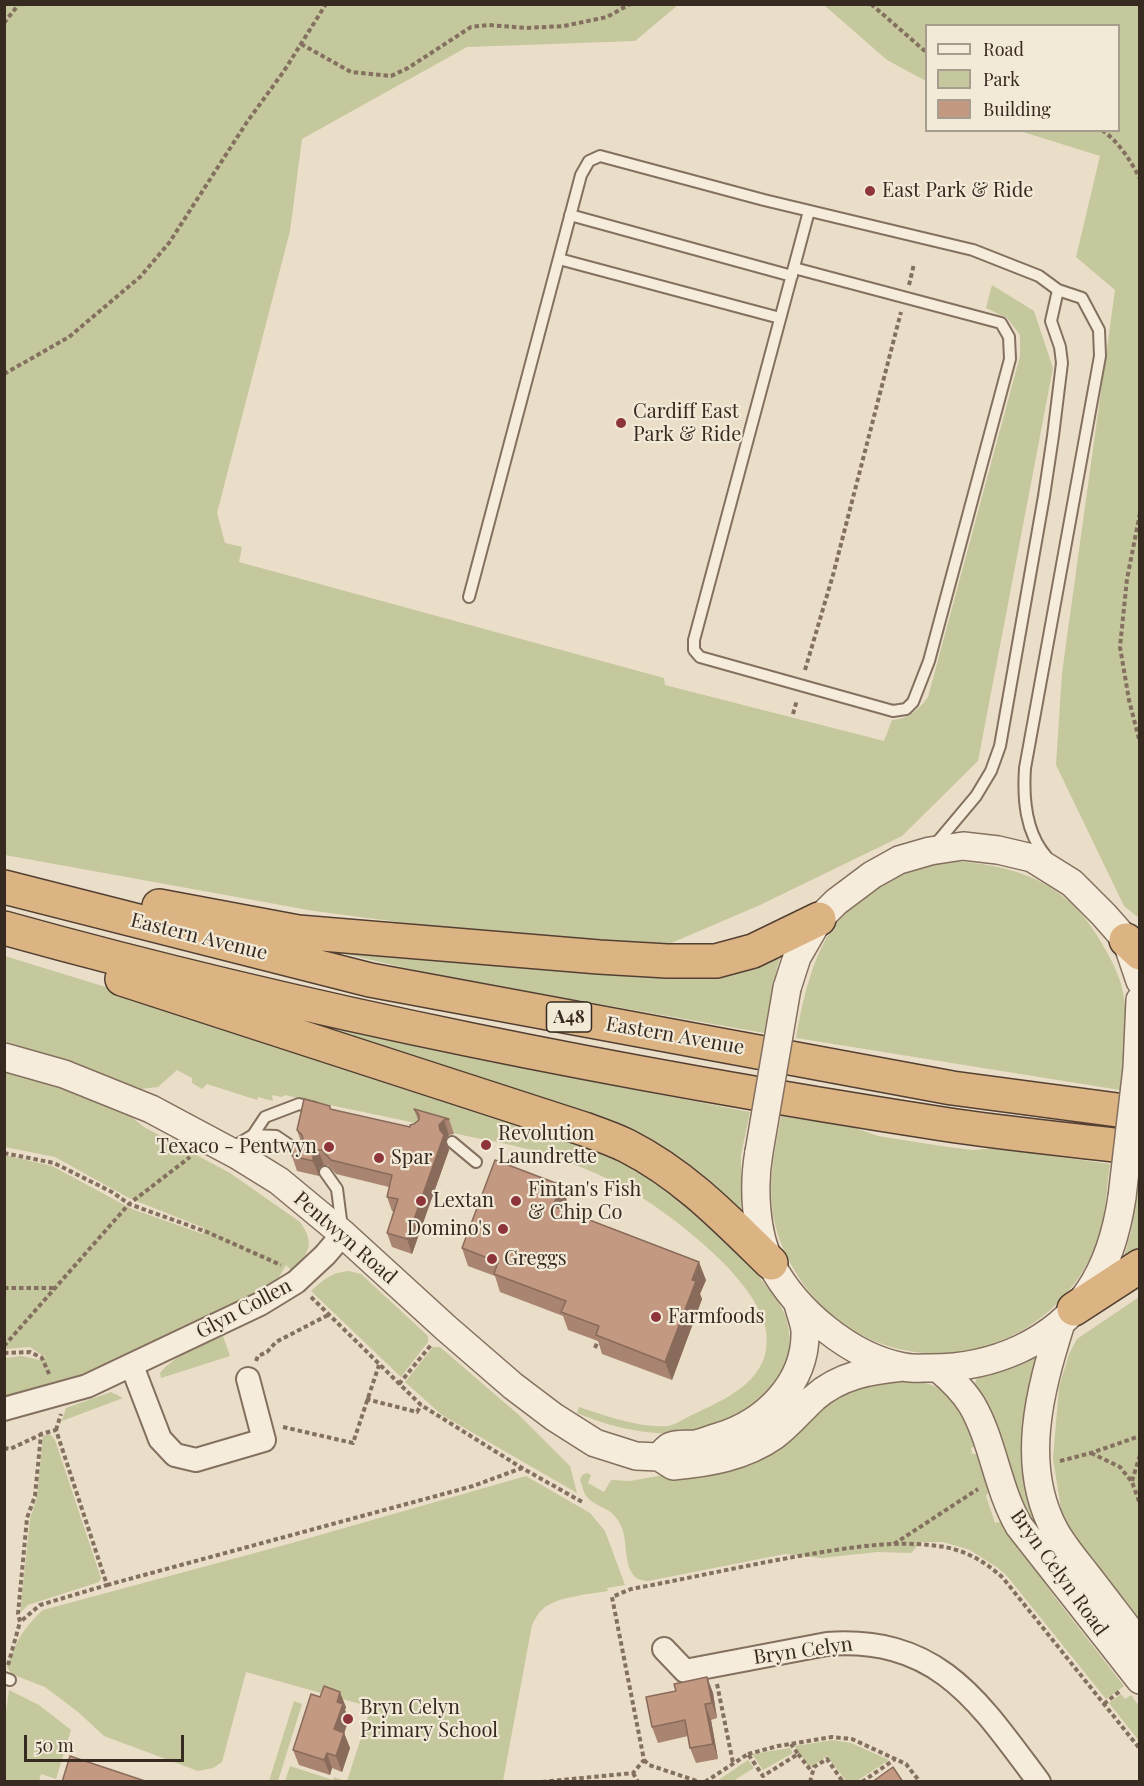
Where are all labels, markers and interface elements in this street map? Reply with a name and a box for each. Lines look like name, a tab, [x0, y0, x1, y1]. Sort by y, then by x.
legend	[925, 24, 1120, 132]
text: Road	[983, 37, 1024, 61]
text: Park	[983, 67, 1020, 91]
text: Building	[983, 97, 1051, 121]
place label: East Park & Ride	[882, 179, 1033, 203]
marker: East Park & Ride	[863, 184, 877, 198]
place label: Cardiff East Park & Ride	[633, 400, 741, 447]
marker: Cardiff East Park & Ride	[614, 416, 628, 430]
street label: Eastern Avenue	[128, 908, 270, 966]
road number: A48	[546, 1002, 592, 1032]
street label: Eastern Avenue	[604, 1012, 746, 1060]
place label: Revolution Laundrette	[498, 1122, 597, 1169]
place label: Texaco - Pentwyn	[157, 1135, 317, 1159]
marker: Revolution Laundrette	[479, 1138, 493, 1152]
marker: Texaco - Pentwyn	[322, 1140, 336, 1154]
place label: Spar	[391, 1146, 432, 1170]
marker: Spar	[372, 1151, 386, 1165]
place label: Fintan's Fish & Chip Co	[528, 1178, 641, 1225]
street label: Pentwyn Road	[289, 1187, 401, 1289]
place label: Lextan	[433, 1189, 494, 1213]
marker: Lextan	[414, 1194, 428, 1208]
marker: Fintan's Fish & Chip Co	[509, 1194, 523, 1208]
place label: Domino's	[407, 1217, 491, 1241]
marker: Domino's	[496, 1222, 510, 1236]
place label: Greggs	[504, 1247, 567, 1271]
marker: Greggs	[485, 1252, 499, 1266]
street label: Glyn Collen	[192, 1274, 296, 1344]
place label: Farmfoods	[668, 1305, 764, 1329]
marker: Farmfoods	[649, 1310, 663, 1324]
street label: Bryn Celyn Road	[1005, 1505, 1113, 1641]
street label: Bryn Celyn	[752, 1632, 854, 1670]
place label: Bryn Celyn Primary School	[360, 1696, 498, 1743]
marker: Bryn Celyn Primary School	[341, 1712, 355, 1726]
scale bar	[27, 1723, 188, 1761]
text: 50 m	[35, 1733, 74, 1757]

